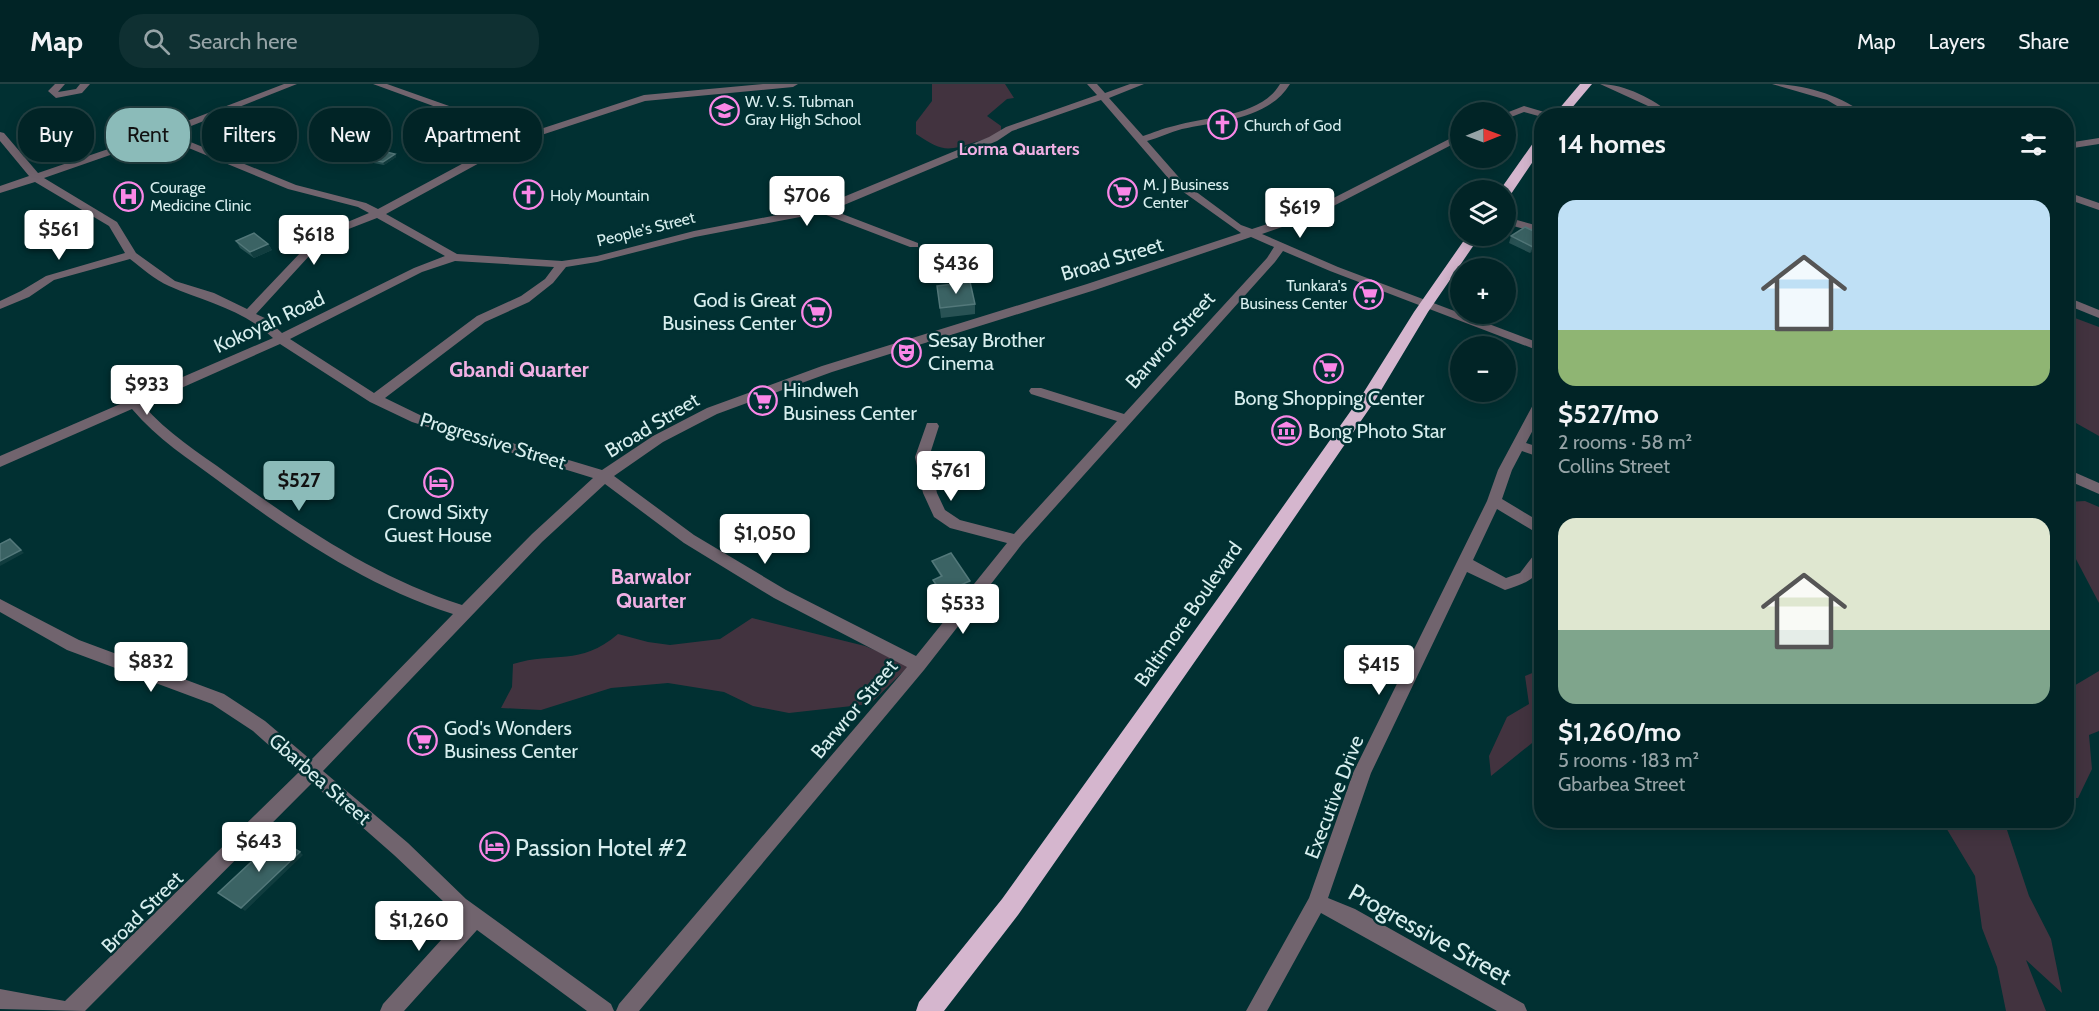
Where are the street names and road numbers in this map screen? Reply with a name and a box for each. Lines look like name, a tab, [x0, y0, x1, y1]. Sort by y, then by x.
street label: People's Street	[595, 207, 698, 250]
street label: Broad Street	[1058, 232, 1166, 286]
street label: Kokoyah Road	[210, 286, 328, 358]
street label: Barwror Street	[1120, 287, 1220, 393]
street label: Broad Street	[601, 387, 704, 462]
street label: Progressive Street	[417, 407, 569, 475]
street label: Baltimore Boulevard	[1129, 537, 1247, 691]
street label: Barwror Street	[806, 654, 902, 763]
street label: Gbarbea Street	[264, 728, 376, 830]
street label: Executive Drive	[1299, 732, 1369, 862]
street label: Broad Street	[96, 866, 188, 958]
street label: Progressive Street	[1344, 877, 1516, 991]

